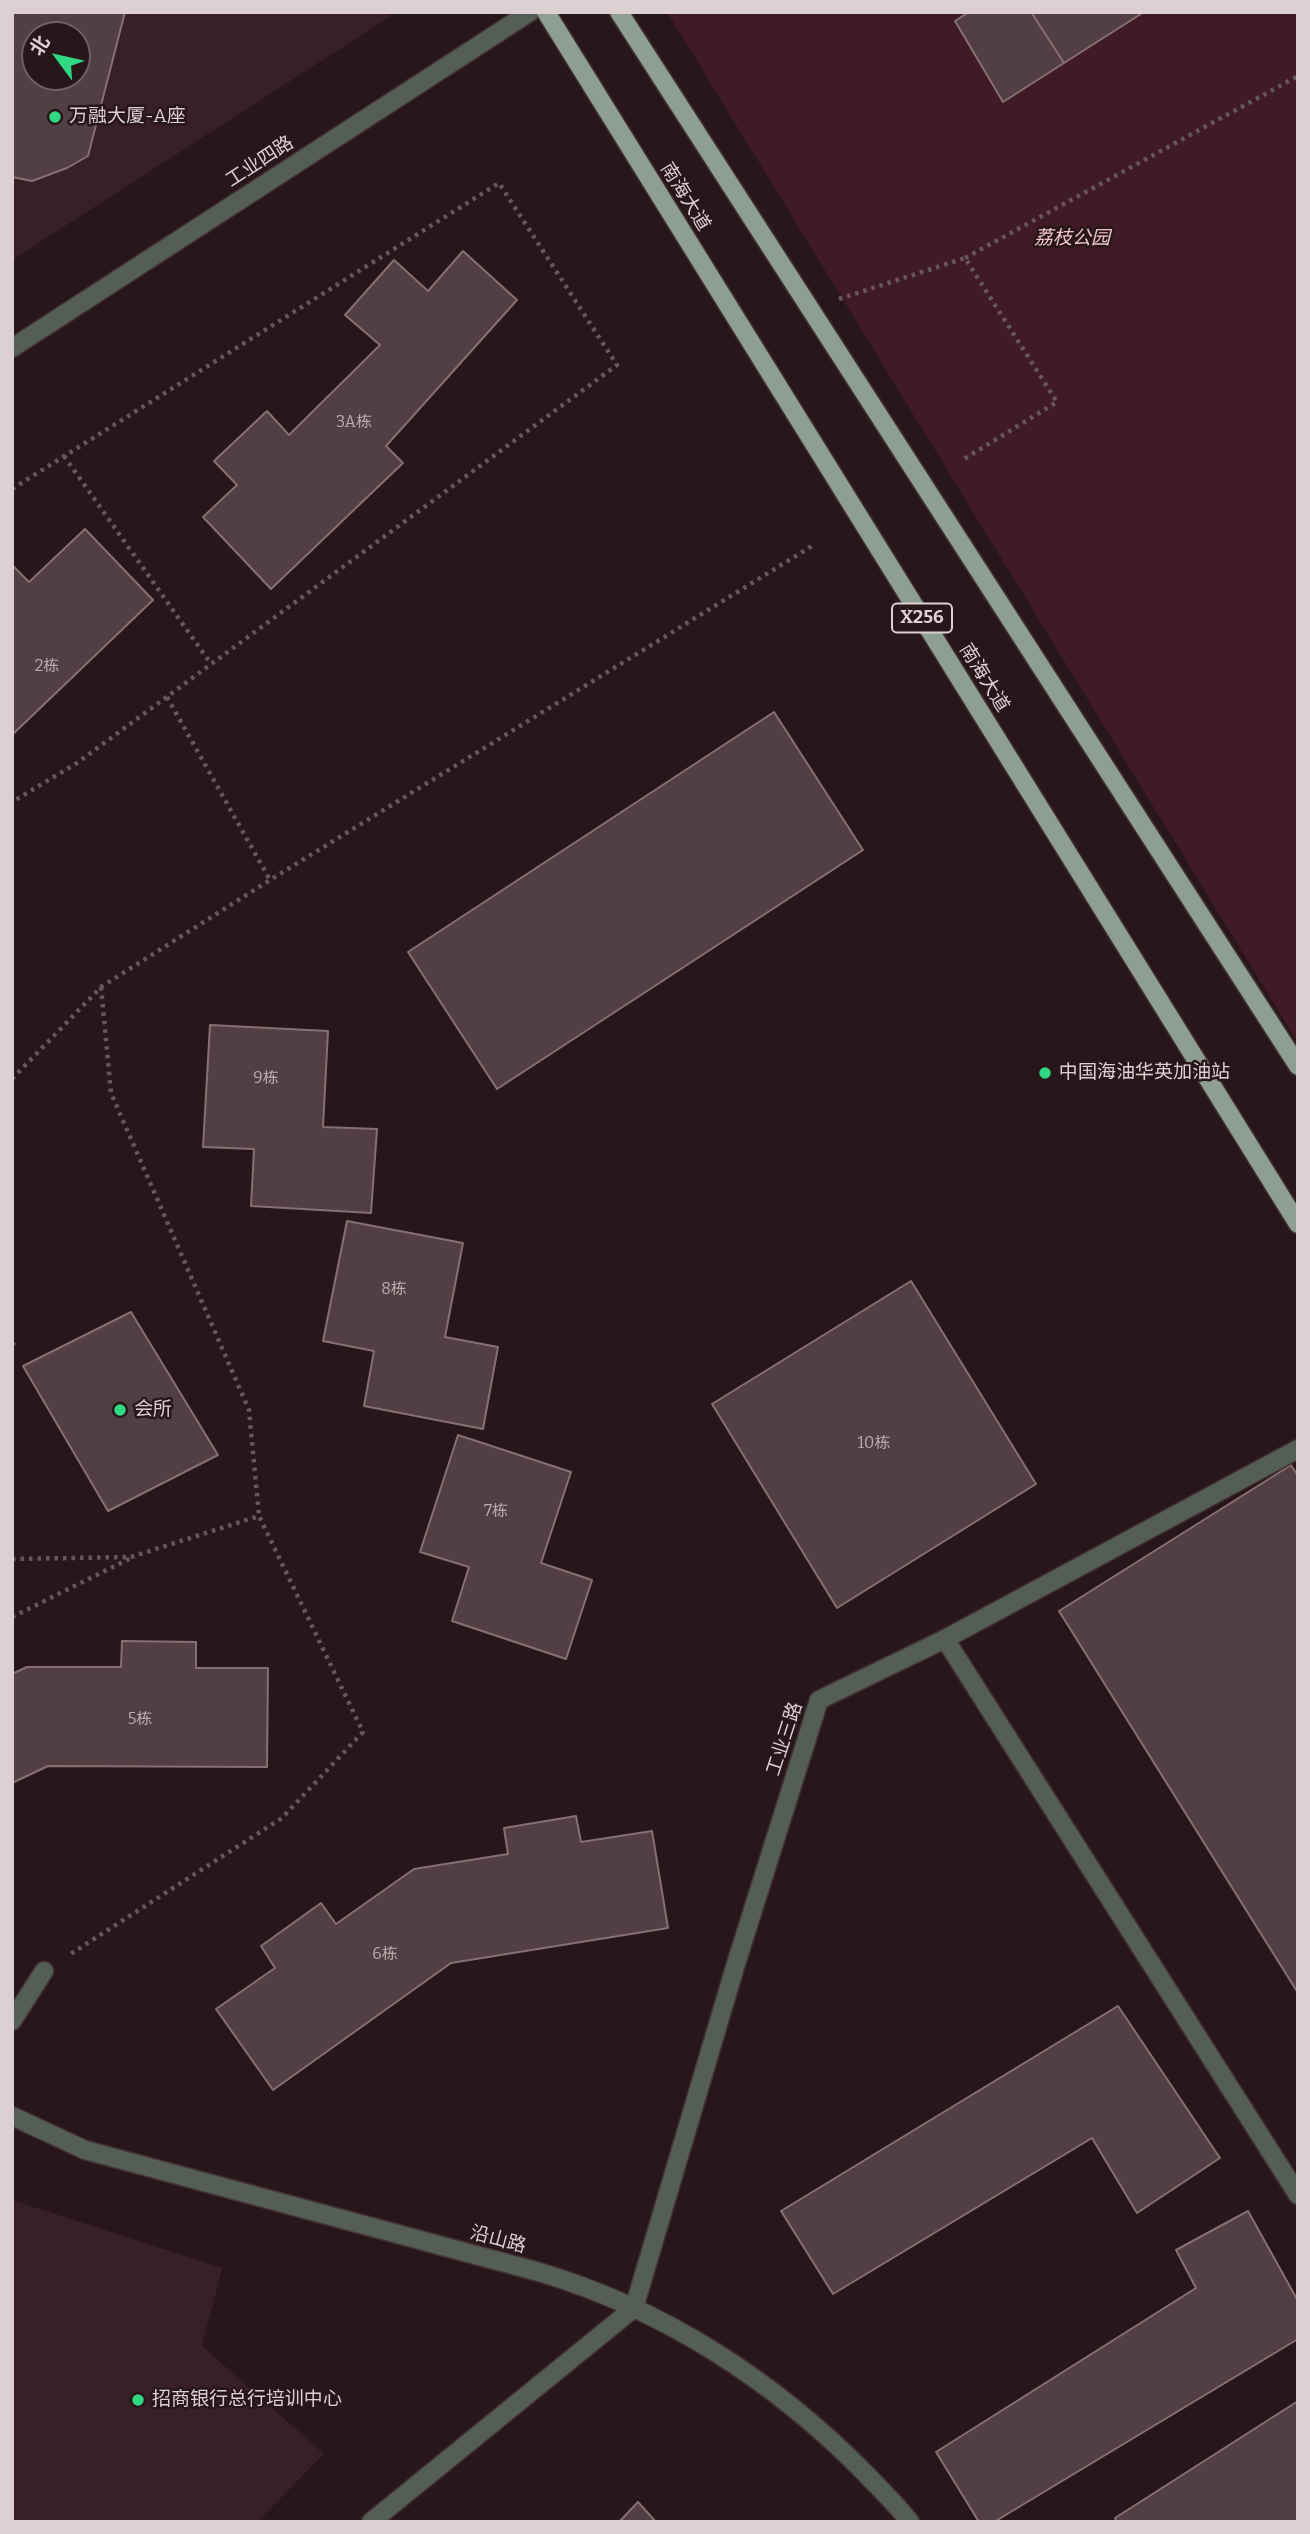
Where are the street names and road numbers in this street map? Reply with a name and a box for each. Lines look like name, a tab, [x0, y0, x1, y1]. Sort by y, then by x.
street label: 工业四路	[222, 132, 298, 192]
street label: 南海大道	[655, 159, 715, 235]
road number: X256	[892, 604, 952, 632]
street label: 南海大道	[954, 640, 1014, 716]
street label: 工业三路	[762, 1699, 808, 1779]
street label: 沿山路	[468, 2222, 528, 2258]

